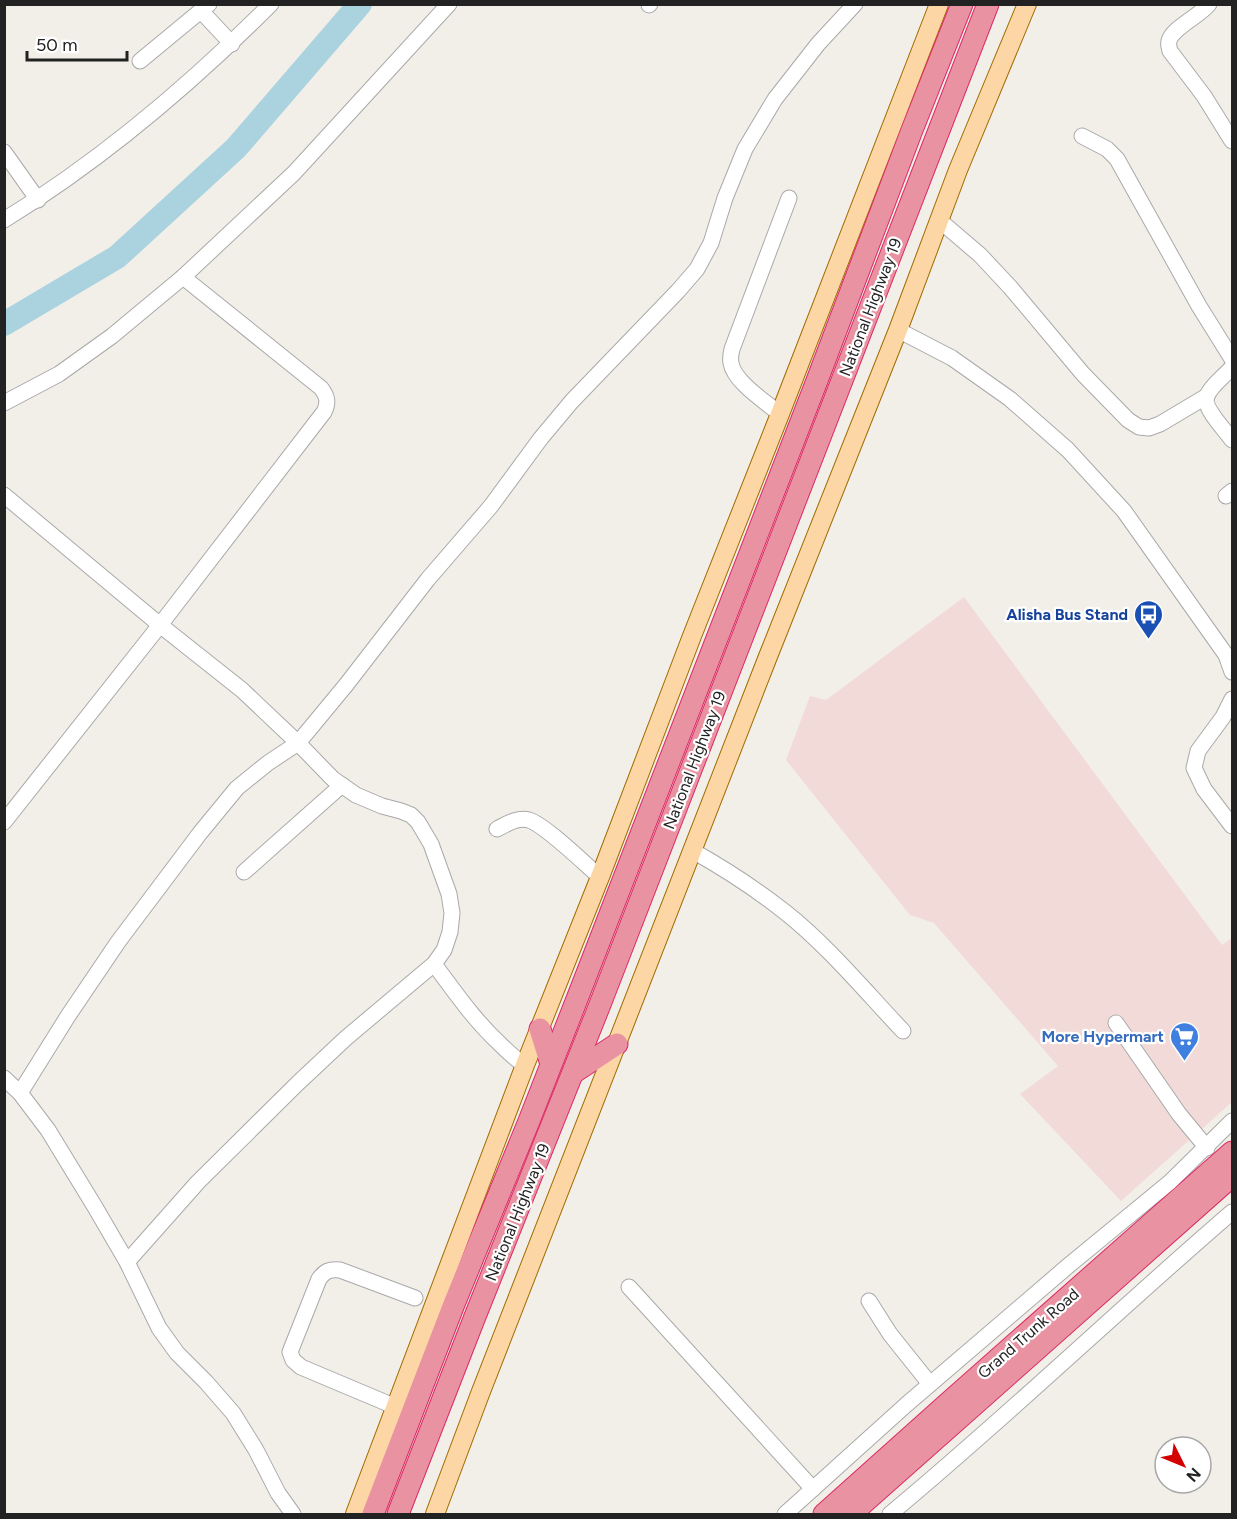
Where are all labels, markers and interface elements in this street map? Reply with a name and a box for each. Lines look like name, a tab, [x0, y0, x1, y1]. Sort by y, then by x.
scale bar	[27, 24, 128, 62]
text: 50 m	[36, 34, 78, 56]
street label: National Highway 19	[835, 235, 906, 379]
bus stop icon: Alisha Bus Stand	[1133, 598, 1165, 640]
place label: Alisha Bus Stand	[1006, 605, 1128, 624]
street label: National Highway 19	[659, 688, 730, 832]
supermarket icon: More Hypermart	[1169, 1020, 1201, 1062]
place label: More Hypermart	[1042, 1027, 1164, 1046]
street label: National Highway 19	[481, 1141, 554, 1284]
street label: Grand Trunk Road	[974, 1284, 1083, 1382]
north arrow	[1153, 1435, 1213, 1495]
text: N	[1182, 1464, 1205, 1486]

